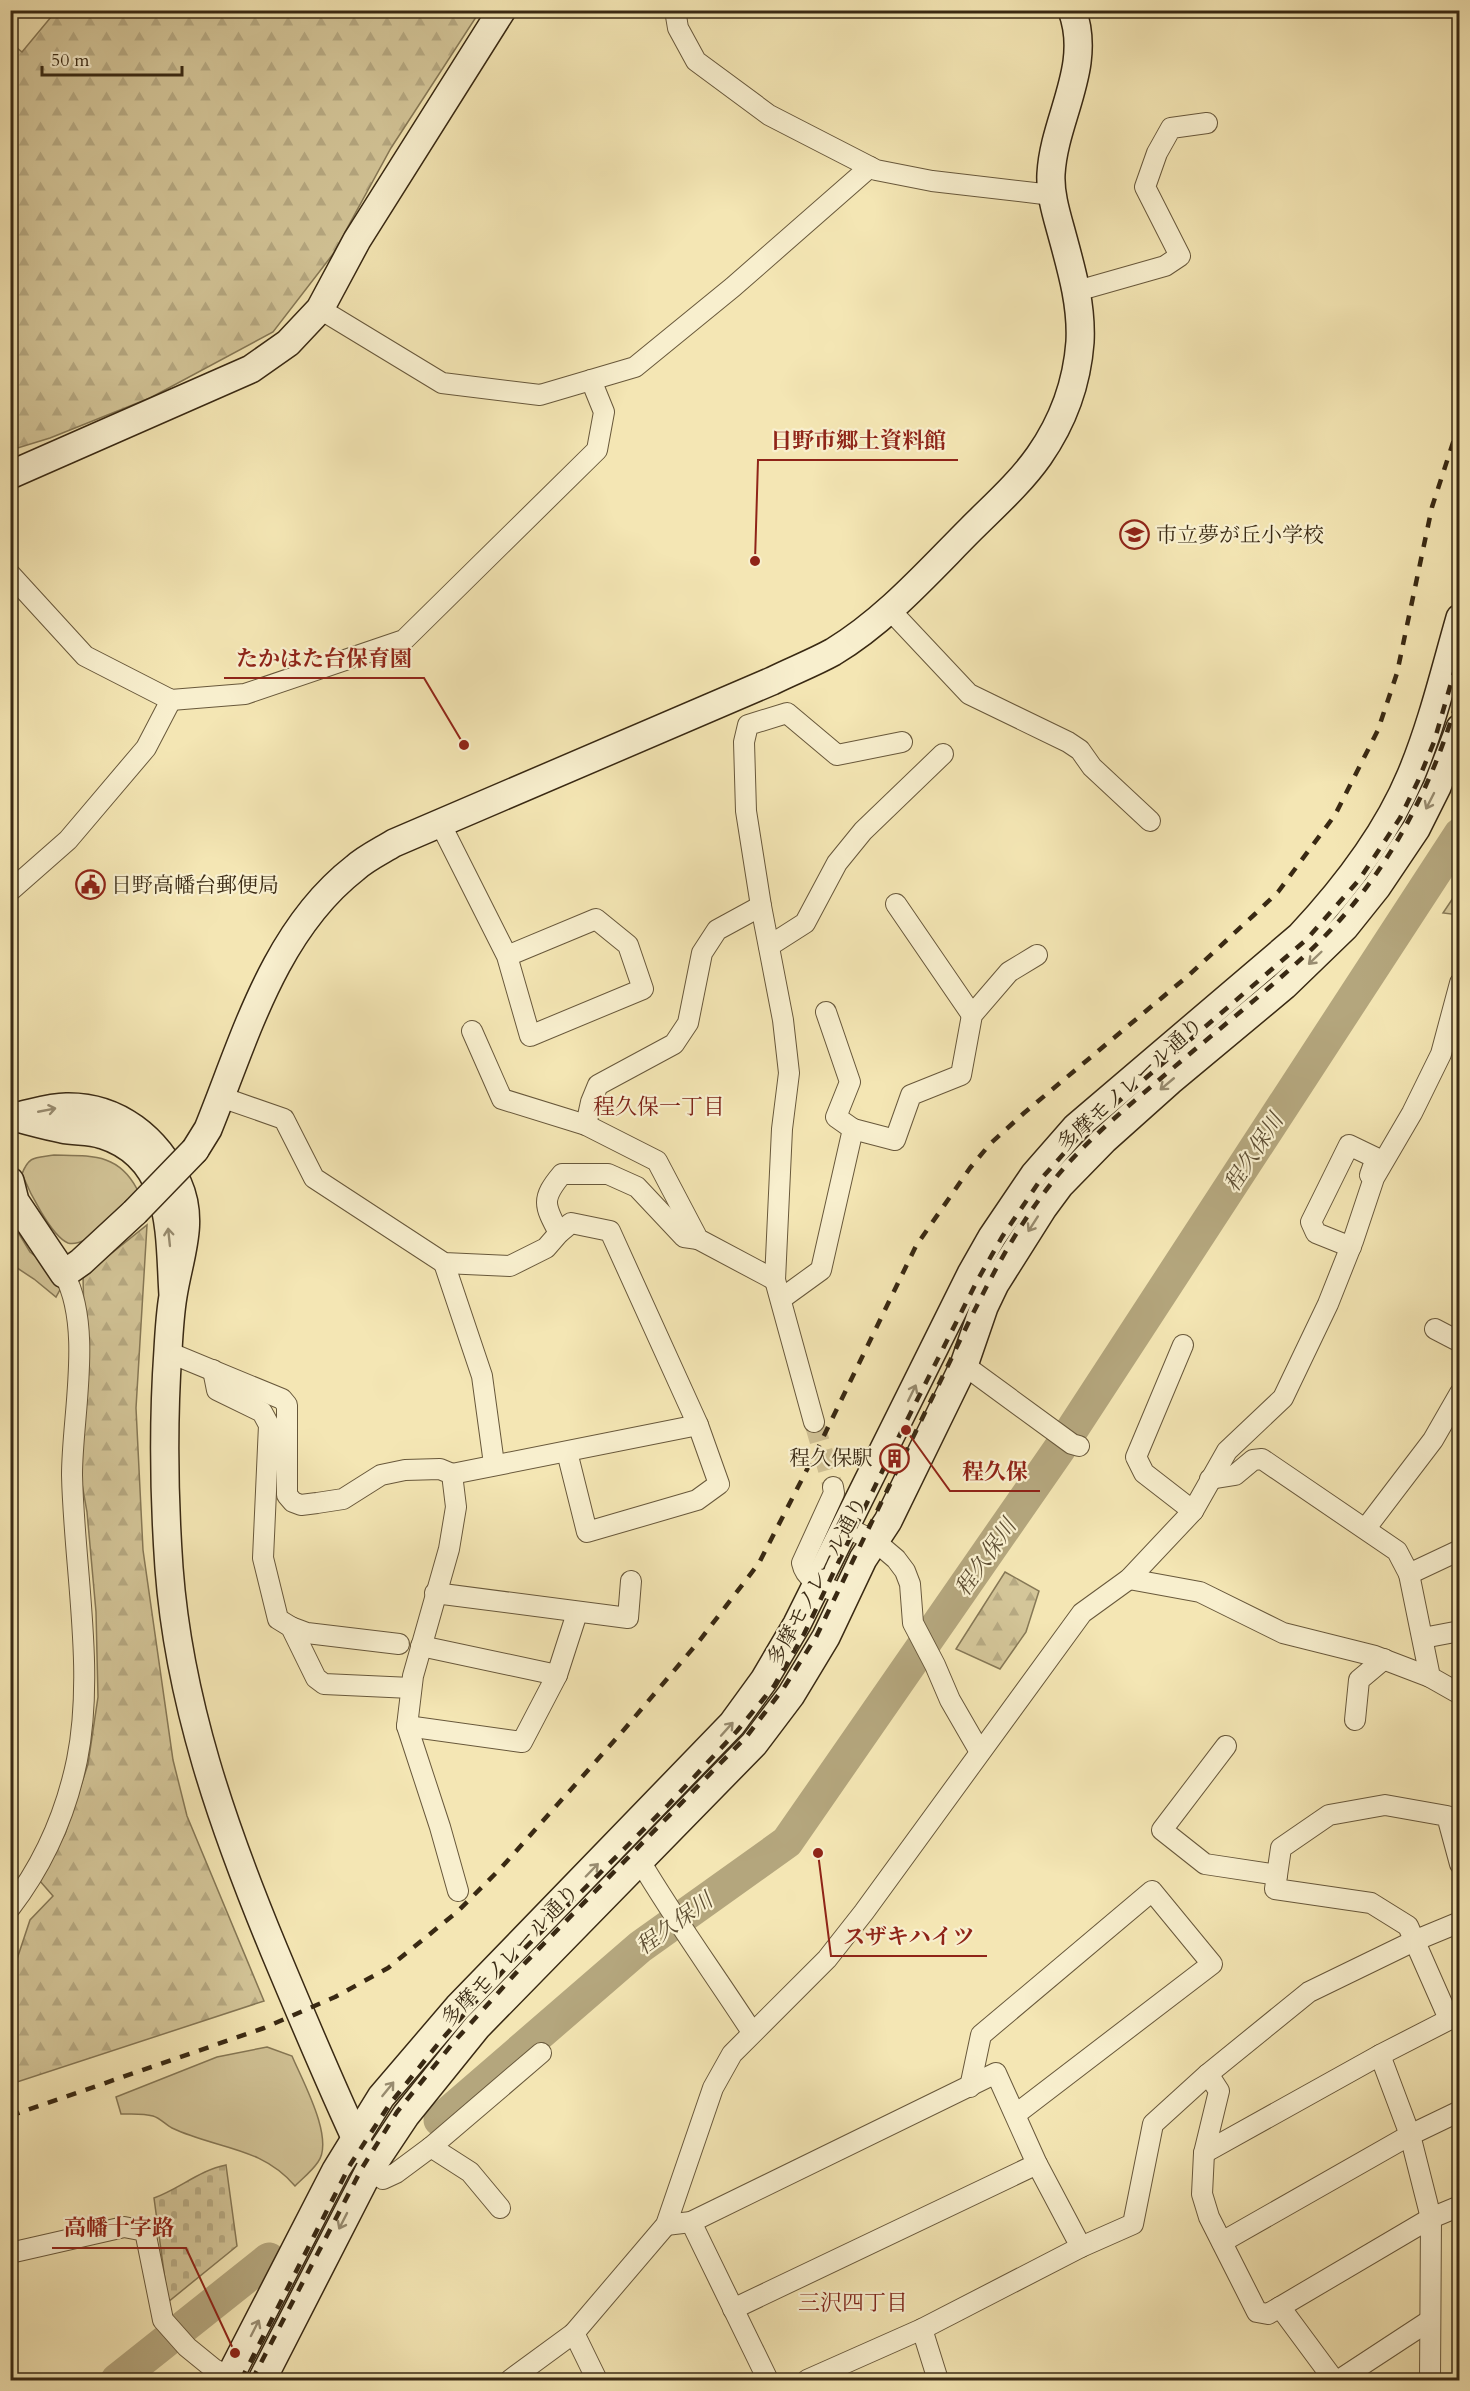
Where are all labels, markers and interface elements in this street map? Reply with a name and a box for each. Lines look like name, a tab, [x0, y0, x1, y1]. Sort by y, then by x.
scale bar	[42, 39, 182, 77]
text: 50 m	[51, 48, 90, 73]
callout: 日野市郷土資料館	[758, 420, 958, 460]
text: 日野市郷土資料館	[770, 426, 946, 456]
school or university icon: 市立夢が丘小学校	[1119, 519, 1151, 551]
place label: 市立夢が丘小学校	[1156, 521, 1324, 550]
callout: たかはた台保育園	[224, 638, 424, 678]
text: たかはた台保育園	[236, 644, 412, 674]
one-way arrow	[1424, 792, 1435, 810]
public building icon: 日野高幡台郵便局	[74, 869, 106, 901]
place label: 日野高幡台郵便局	[111, 871, 279, 900]
one-way arrow	[1308, 950, 1323, 965]
street label: 多摩モノレール通り	[1051, 1011, 1210, 1158]
one-way arrow	[1160, 1077, 1175, 1091]
district label: 程久保一丁目	[593, 1092, 725, 1122]
one-way arrow	[37, 1104, 56, 1115]
water label: 程久保川	[1217, 1106, 1291, 1198]
one-way arrow	[1026, 1216, 1039, 1233]
one-way arrow	[163, 1228, 174, 1247]
one-way arrow	[907, 1385, 918, 1403]
building icon: 程久保駅	[878, 1442, 910, 1474]
place label: 程久保駅	[789, 1444, 873, 1473]
callout: 程久保	[950, 1451, 1040, 1491]
text: 程久保	[962, 1457, 1028, 1487]
street label: 多摩モノレール通り	[761, 1492, 874, 1671]
water label: 程久保川	[948, 1511, 1024, 1602]
one-way arrow	[720, 1722, 734, 1737]
one-way arrow	[585, 1862, 600, 1877]
street label: 多摩モノレール通り	[435, 1878, 586, 2033]
water label: 程久保川	[630, 1885, 721, 1962]
callout: スザキハイツ	[831, 1916, 987, 1956]
text: スザキハイツ	[843, 1922, 975, 1952]
one-way arrow	[381, 2082, 395, 2097]
callout: 高幡十字路	[52, 2208, 186, 2248]
one-way arrow	[337, 2212, 349, 2229]
text: 高幡十字路	[64, 2213, 174, 2243]
district label: 三沢四丁目	[798, 2288, 908, 2318]
one-way arrow	[249, 2320, 261, 2338]

